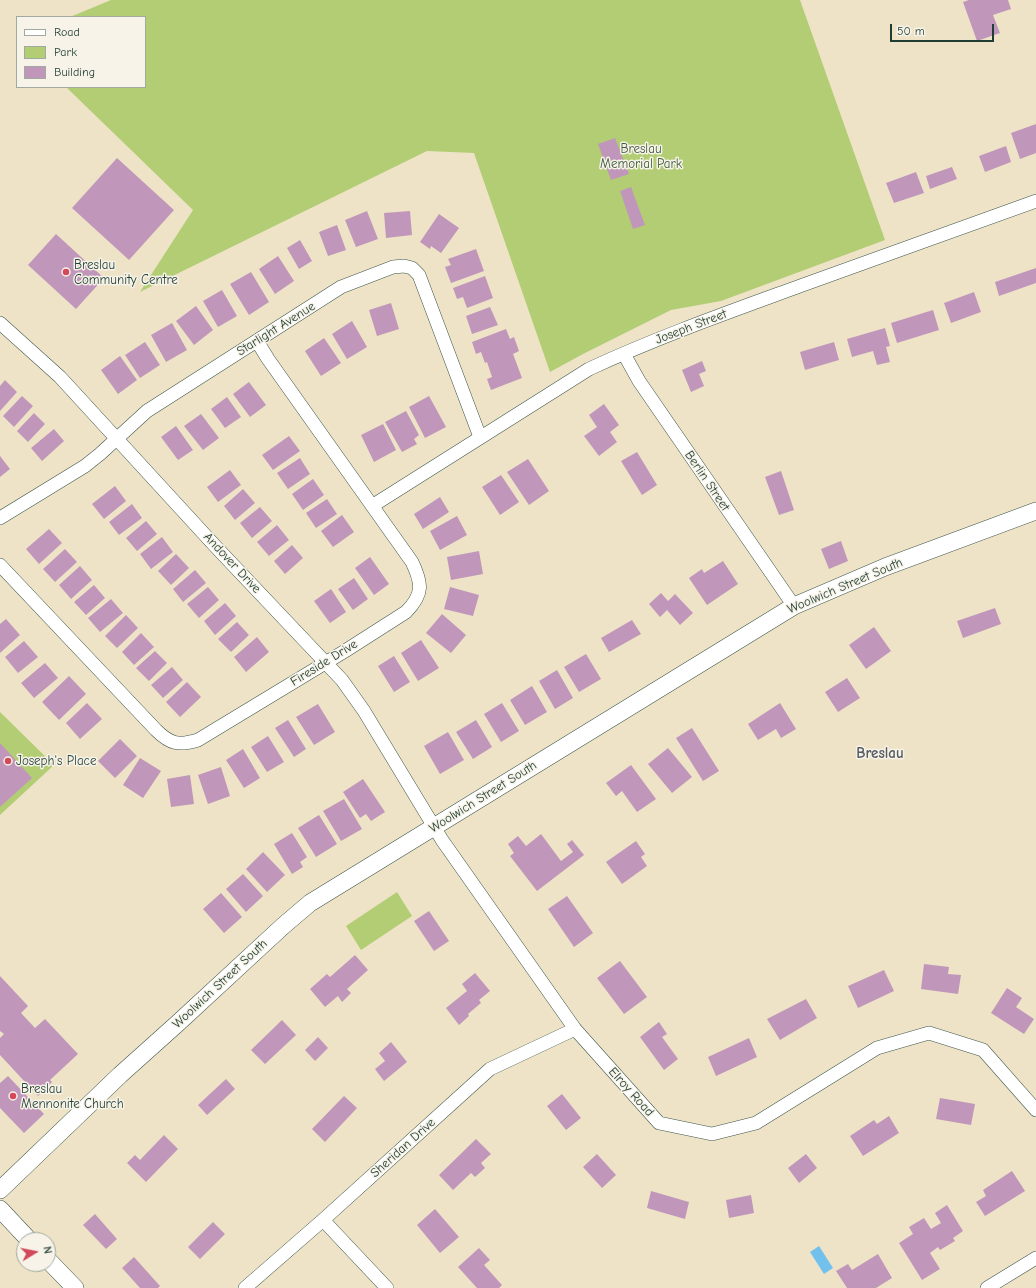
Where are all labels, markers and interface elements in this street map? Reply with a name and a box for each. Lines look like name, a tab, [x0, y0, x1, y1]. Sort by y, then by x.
legend	[16, 16, 146, 88]
scale bar	[892, 16, 996, 42]
text: 50 m	[897, 24, 925, 38]
text: Road	[54, 25, 80, 39]
text: Park	[54, 45, 77, 59]
text: Building	[54, 65, 95, 79]
park label: Breslau Memorial Park	[600, 141, 682, 172]
place label: Breslau Community Centre	[74, 257, 178, 288]
marker: Breslau Community Centre	[61, 267, 71, 277]
street label: Starlight Avenue	[234, 299, 318, 359]
street label: Joseph Street	[653, 306, 729, 348]
street label: Berlin Street	[681, 448, 733, 514]
street label: Andover Drive	[200, 529, 264, 597]
street label: Woolwich Street South	[785, 555, 905, 617]
street label: Fireside Drive	[288, 636, 360, 690]
district label: Breslau	[856, 745, 904, 763]
place label: Joseph's Place	[16, 753, 96, 769]
marker: Joseph's Place	[3, 756, 13, 766]
street label: Woolwich Street South	[426, 758, 540, 836]
street label: Woolwich Street South	[169, 936, 271, 1032]
street label: Elroy Road	[605, 1064, 657, 1120]
place label: Breslau Mennonite Church	[21, 1081, 124, 1112]
marker: Breslau Mennonite Church	[8, 1091, 18, 1101]
street label: Sheridan Drive	[367, 1115, 439, 1181]
north arrow	[16, 1232, 56, 1272]
text: N	[40, 1245, 54, 1255]

